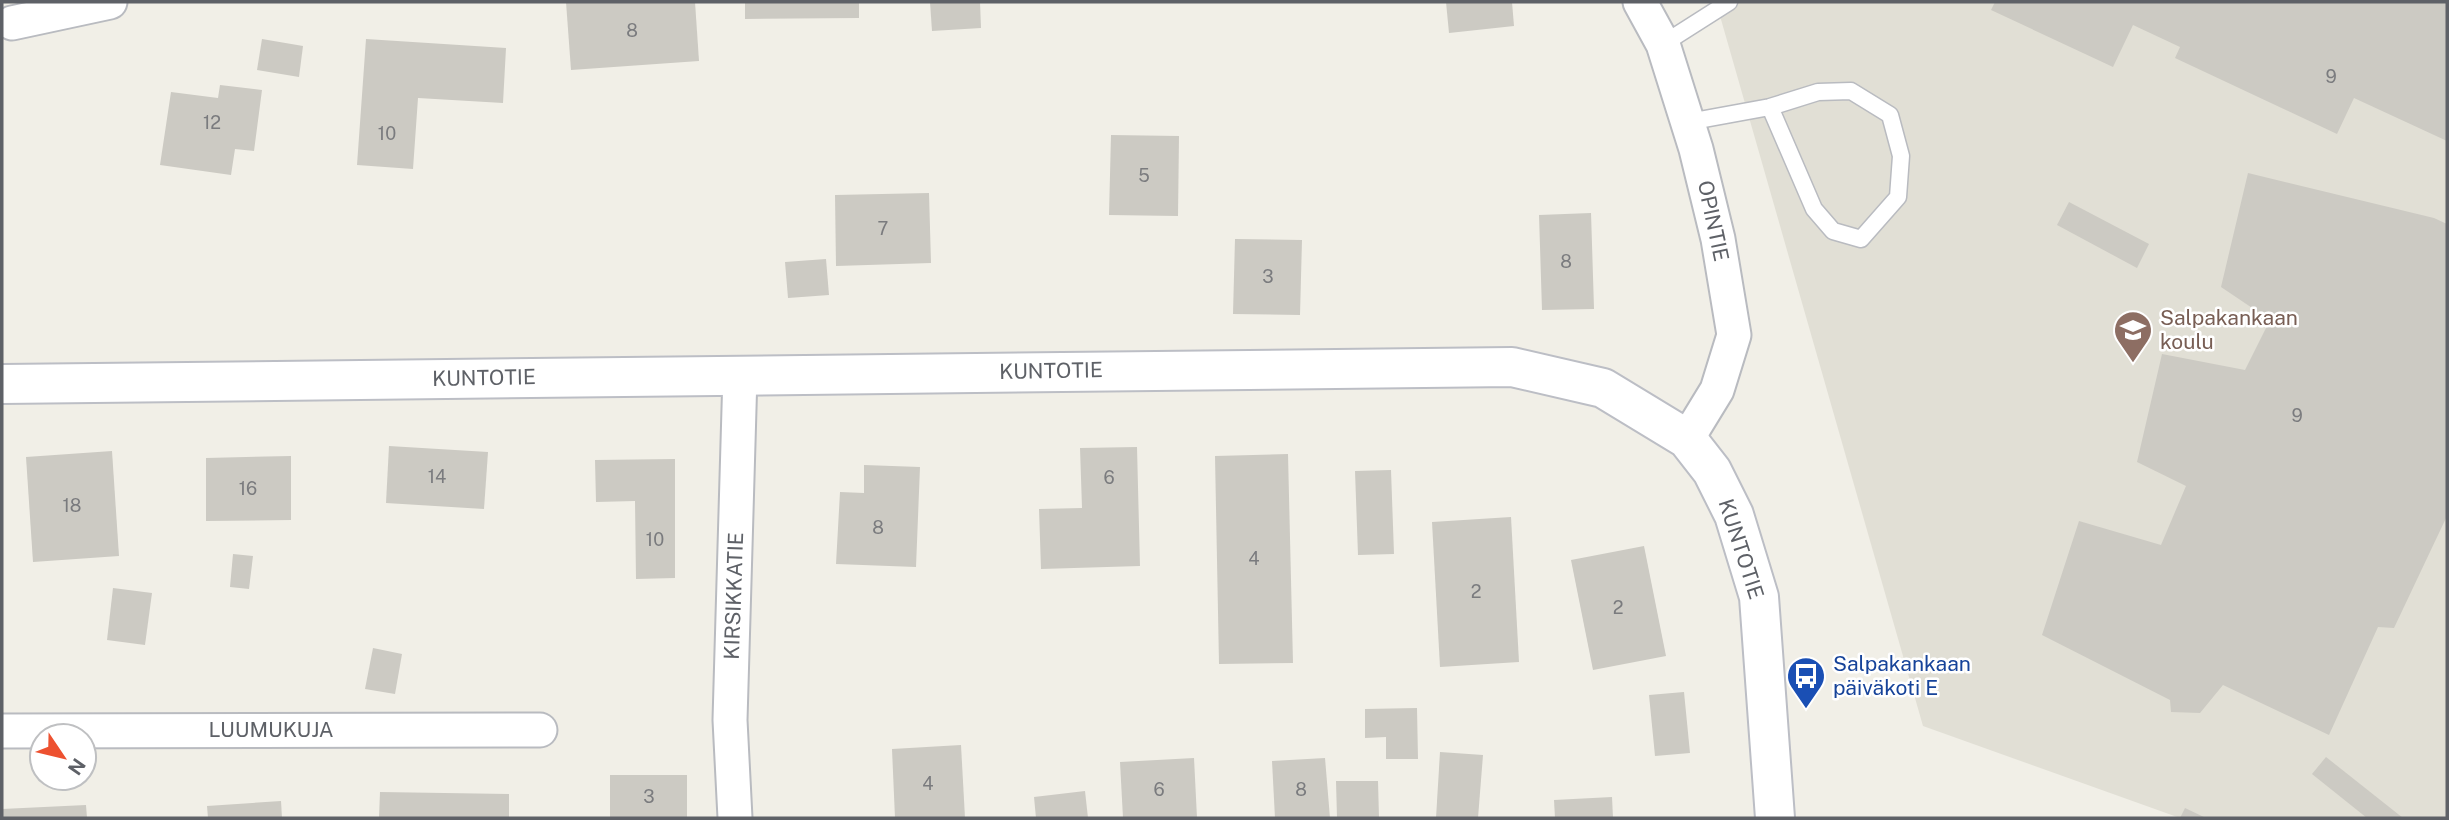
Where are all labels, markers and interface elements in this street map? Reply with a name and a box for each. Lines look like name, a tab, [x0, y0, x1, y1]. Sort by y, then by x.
house number: 8	[626, 20, 638, 41]
house number: 9	[2325, 66, 2337, 87]
house number: 12	[203, 112, 221, 133]
house number: 10	[378, 123, 396, 144]
house number: 5	[1138, 165, 1150, 186]
street label: OPINTIE	[1693, 178, 1734, 264]
house number: 7	[878, 218, 888, 239]
house number: 8	[1560, 251, 1572, 272]
house number: 3	[1262, 266, 1274, 287]
place label: Salpakankaan koulu	[2160, 305, 2298, 354]
school or university icon: Salpakankaan koulu	[2112, 309, 2154, 364]
street label: KUNTOTIE	[999, 357, 1103, 384]
street label: KUNTOTIE	[432, 364, 536, 391]
house number: 9	[2291, 405, 2303, 426]
house number: 14	[428, 466, 446, 487]
house number: 6	[1103, 467, 1115, 488]
house number: 16	[239, 478, 257, 499]
house number: 18	[63, 495, 81, 516]
street label: KUNTOTIE	[1714, 496, 1769, 602]
house number: 8	[872, 517, 884, 538]
house number: 10	[646, 529, 664, 550]
street label: KIRSIKKATIE	[719, 532, 748, 660]
house number: 4	[1248, 548, 1260, 569]
house number: 2	[1471, 581, 1481, 602]
house number: 2	[1613, 597, 1623, 618]
place label: Salpakankaan päiväkoti E	[1833, 651, 1971, 700]
bus stop icon: Salpakankaan päiväkoti E	[1785, 655, 1827, 710]
street label: LUUMUKUJA	[208, 717, 334, 742]
north arrow	[28, 722, 98, 792]
text: N	[64, 754, 90, 779]
house number: 4	[922, 773, 934, 794]
house number: 6	[1153, 779, 1165, 800]
house number: 8	[1295, 779, 1307, 800]
house number: 3	[643, 786, 655, 807]

